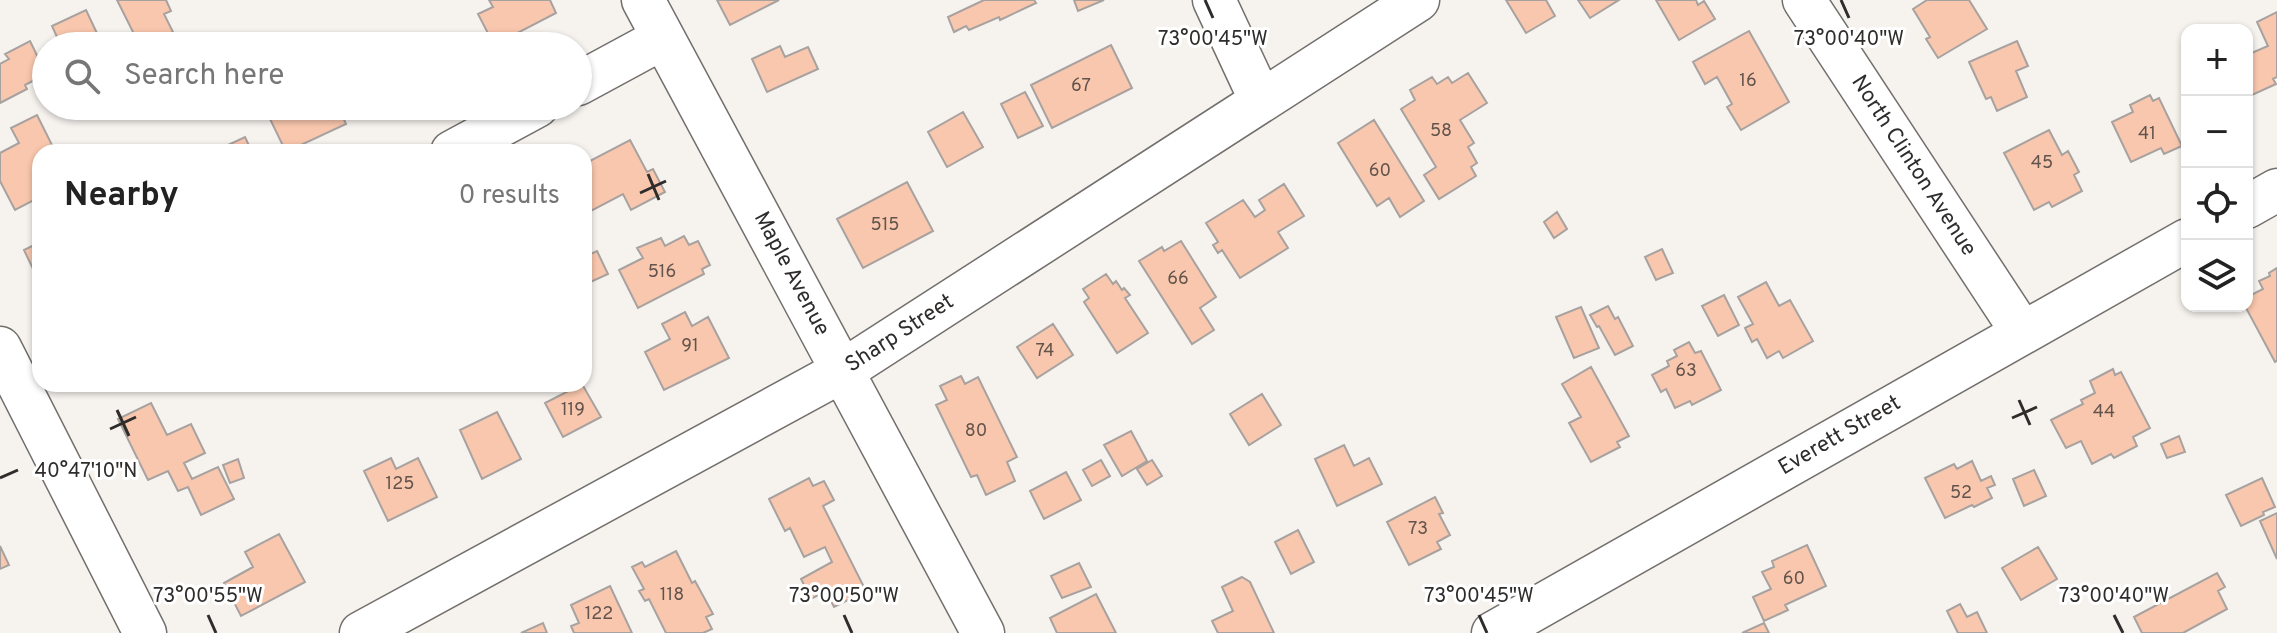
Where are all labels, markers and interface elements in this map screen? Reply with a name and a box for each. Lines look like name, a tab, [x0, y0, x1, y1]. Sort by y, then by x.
map controls	[2181, 24, 2253, 312]
button: +	[2181, 24, 2253, 96]
text: 73°00'45"W	[1158, 27, 1268, 53]
text: 73°00'40"W	[1794, 27, 1904, 53]
search box	[32, 32, 592, 120]
icon: search	[60, 54, 104, 98]
text: Search here	[124, 58, 284, 95]
house number: 16	[1739, 70, 1757, 93]
street label: North Clinton Avenue	[1844, 70, 1982, 262]
house number: 67	[1071, 75, 1091, 98]
button: −	[2181, 96, 2253, 168]
house number: 58	[1430, 120, 1452, 143]
house number: 41	[2138, 123, 2156, 146]
house number: 45	[2031, 152, 2053, 175]
house number: 60	[1369, 160, 1391, 183]
button: locate	[2181, 168, 2253, 240]
text: Nearby	[64, 175, 179, 218]
text: 0 results	[459, 180, 560, 213]
street label: Maple Avenue	[747, 207, 835, 341]
house number: 515	[870, 214, 900, 237]
button: layers	[2181, 240, 2253, 312]
house number: 516	[648, 261, 676, 284]
house number: 66	[1167, 268, 1189, 291]
street label: Sharp Street	[841, 289, 959, 379]
house number: 91	[681, 335, 699, 358]
house number: 74	[1036, 340, 1054, 363]
house number: 63	[1675, 360, 1697, 383]
street label: Everett Street	[1774, 390, 1906, 482]
house number: 119	[561, 399, 585, 422]
house number: 44	[2093, 401, 2115, 424]
house number: 80	[965, 420, 987, 443]
text: 40°47'10"N	[35, 459, 137, 485]
house number: 125	[386, 473, 414, 496]
house number: 52	[1950, 482, 1972, 505]
house number: 73	[1408, 518, 1428, 541]
house number: 60	[1783, 568, 1805, 591]
text: 73°00'55"W	[153, 584, 263, 610]
house number: 118	[660, 584, 684, 607]
text: 73°00'50"W	[789, 584, 899, 610]
text: 73°00'45"W	[1424, 584, 1534, 610]
text: 73°00'40"W	[2059, 584, 2169, 610]
house number: 122	[585, 603, 613, 626]

